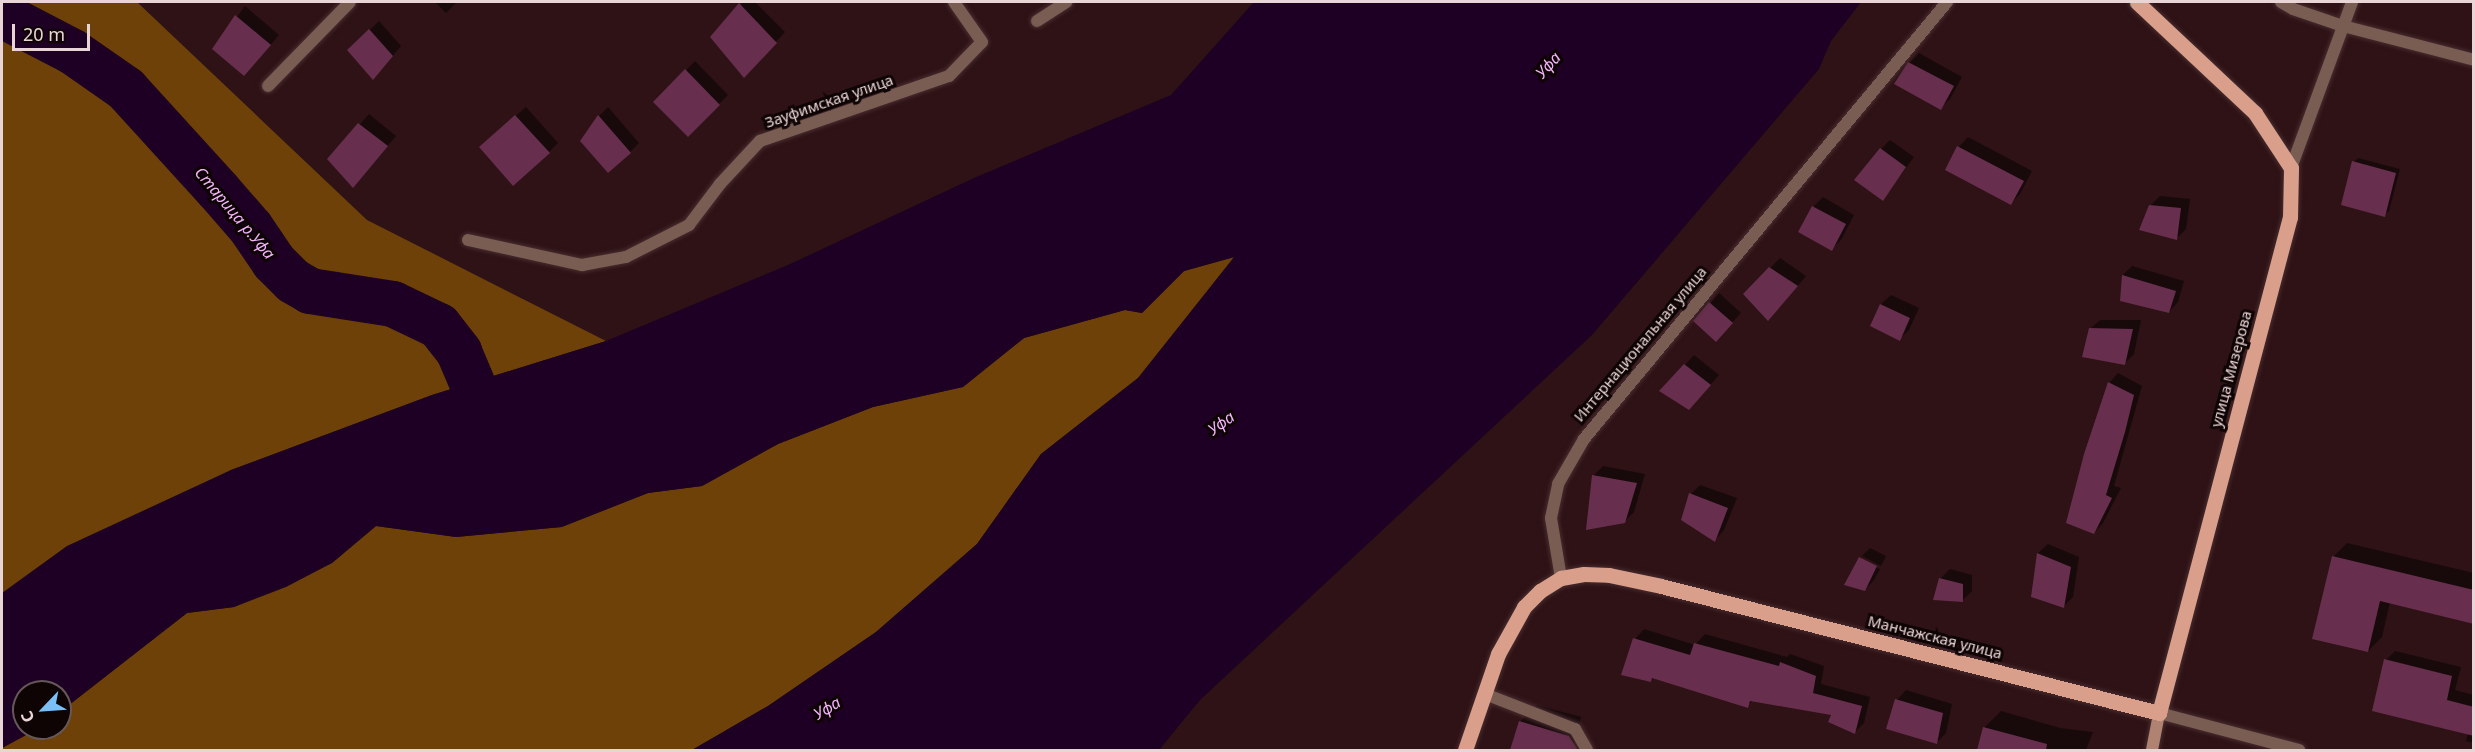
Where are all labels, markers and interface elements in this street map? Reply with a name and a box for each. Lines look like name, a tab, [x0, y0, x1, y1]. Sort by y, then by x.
scale bar	[15, 12, 93, 50]
text: 20 m	[23, 22, 65, 46]
water label: Уфа	[1531, 48, 1565, 82]
street label: Зауфимская улица	[763, 71, 895, 131]
water label: Старица р.Уфа	[191, 163, 279, 263]
street label: Интернациональная улица	[1570, 263, 1710, 425]
street label: улица Мизерова	[2207, 309, 2255, 429]
water label: Уфа	[1204, 407, 1238, 439]
street label: Манчажская улица	[1866, 612, 2004, 662]
north arrow	[12, 680, 72, 740]
water label: Уфа	[810, 692, 844, 724]
text: С	[15, 707, 40, 726]

